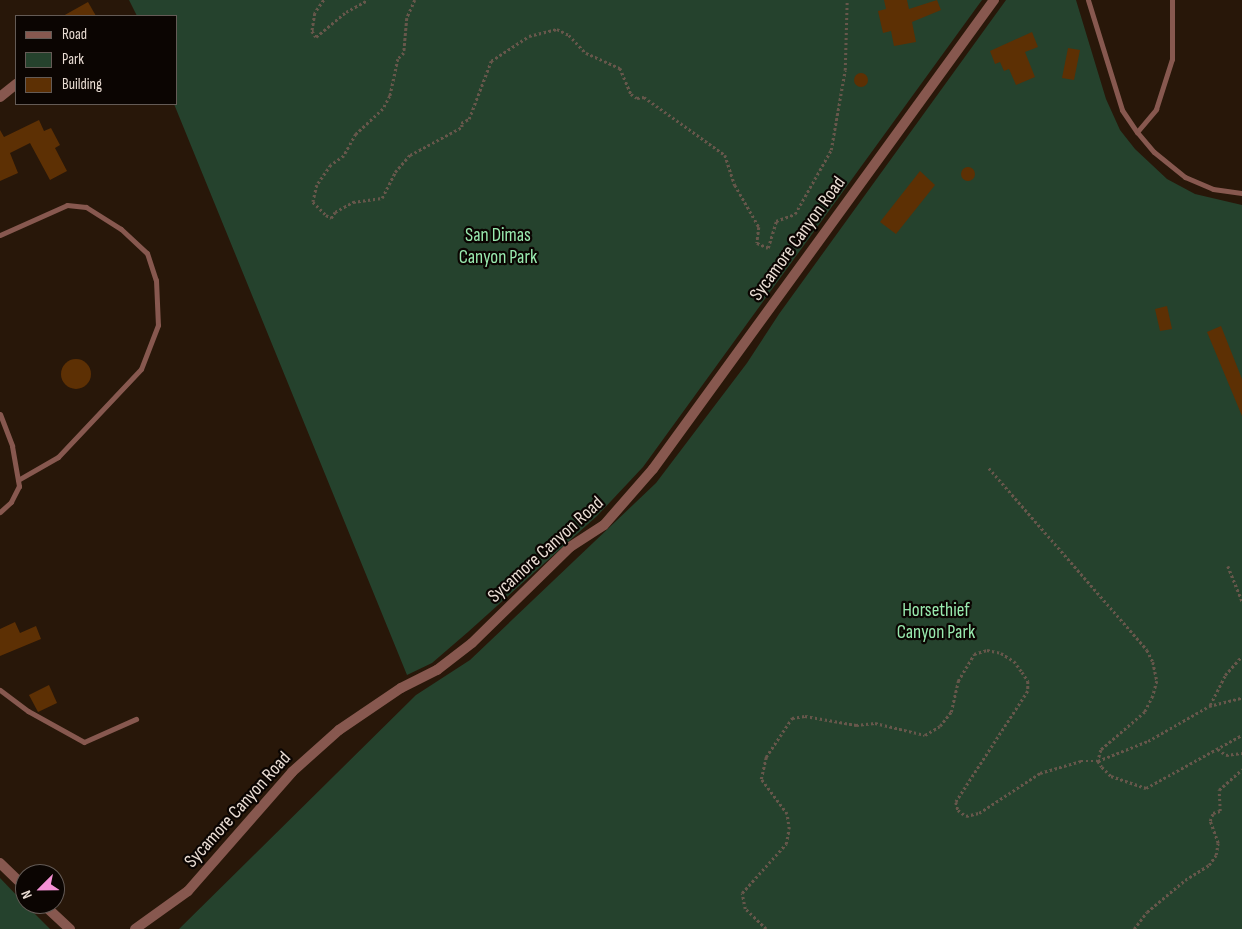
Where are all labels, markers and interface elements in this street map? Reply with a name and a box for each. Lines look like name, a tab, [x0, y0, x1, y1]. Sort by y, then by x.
legend	[15, 15, 178, 105]
text: Road	[62, 25, 87, 44]
text: Park	[62, 50, 84, 69]
text: Building	[62, 75, 102, 94]
street label: Sycamore Canyon Road	[745, 172, 851, 306]
park label: San Dimas Canyon Park	[459, 225, 537, 269]
street label: Sycamore Canyon Road	[483, 492, 609, 608]
park label: Horsethief Canyon Park	[897, 600, 975, 644]
street label: Sycamore Canyon Road	[180, 747, 296, 873]
north arrow	[15, 864, 65, 914]
text: N	[17, 888, 36, 901]

